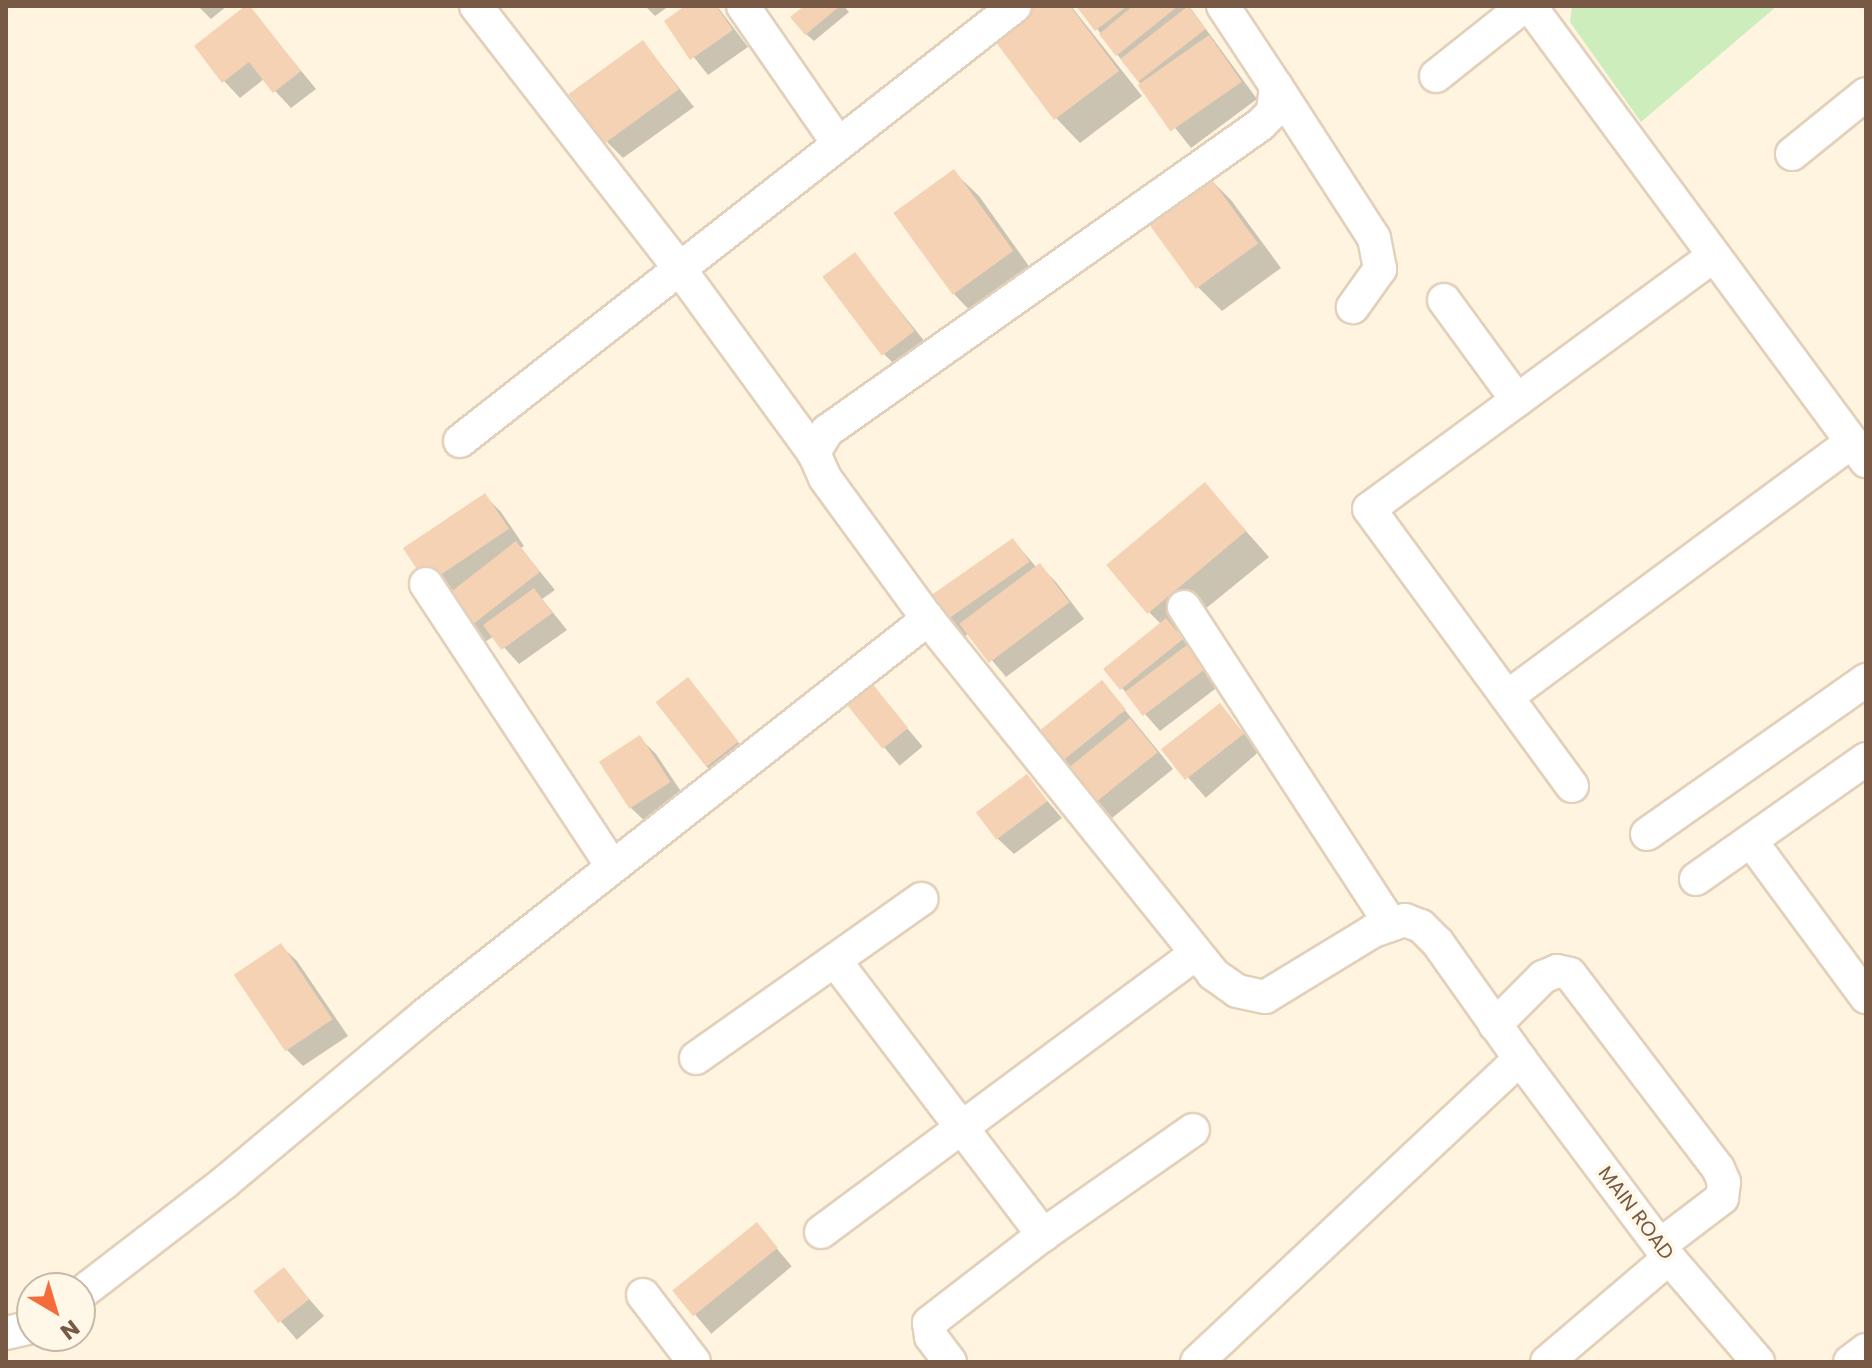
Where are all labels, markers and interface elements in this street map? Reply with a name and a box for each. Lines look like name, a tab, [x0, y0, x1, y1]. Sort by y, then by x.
street label: MAIN ROAD	[1593, 1162, 1679, 1264]
north arrow	[16, 1272, 96, 1352]
text: N	[54, 1312, 86, 1347]

